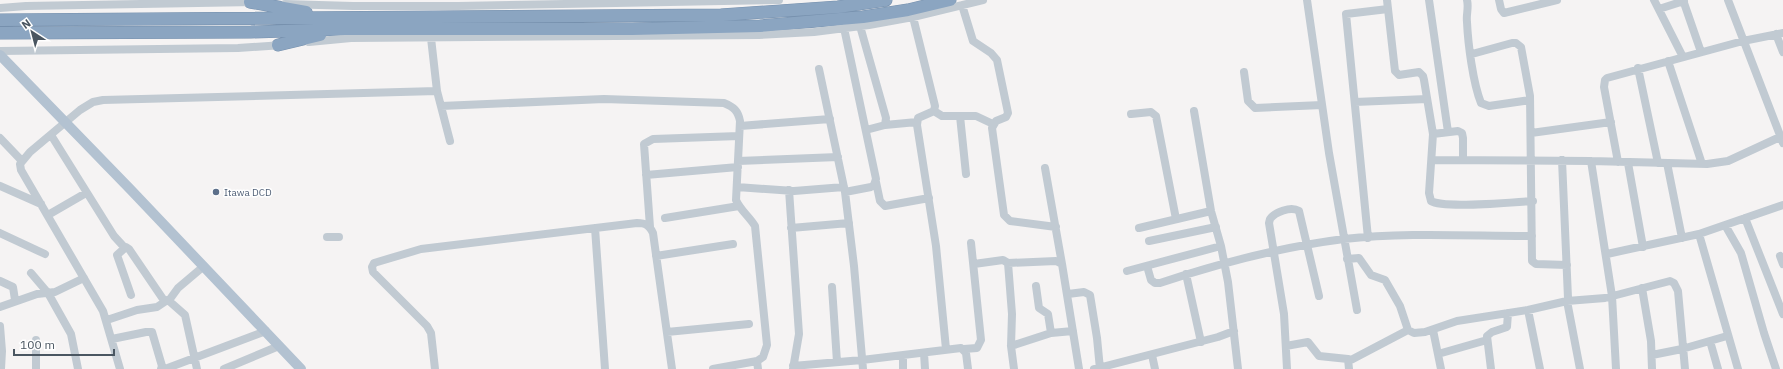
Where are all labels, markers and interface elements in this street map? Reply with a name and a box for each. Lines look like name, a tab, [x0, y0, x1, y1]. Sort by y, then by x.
north arrow	[12, 12, 52, 52]
text: N	[19, 16, 33, 32]
place label: Itawa DCD	[224, 186, 272, 199]
marker: Itawa DCD	[211, 187, 221, 197]
scale bar	[14, 331, 114, 357]
text: 100 m	[20, 337, 55, 352]

